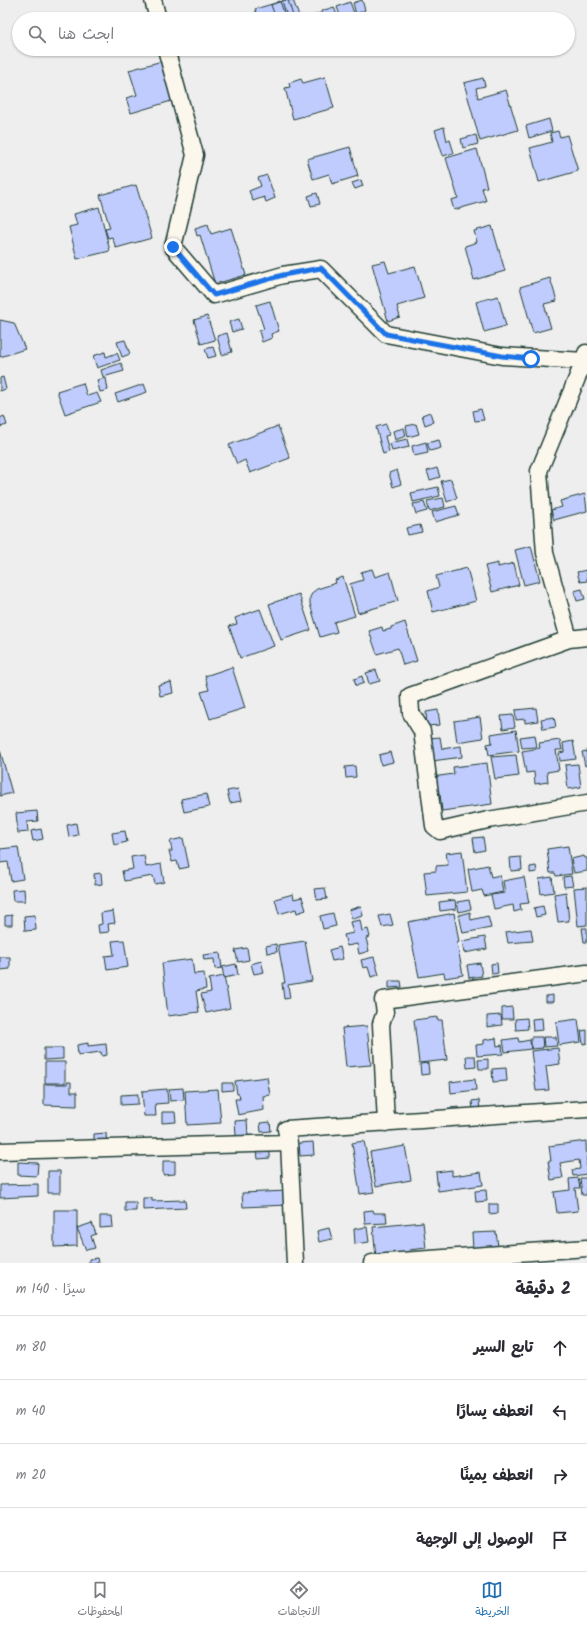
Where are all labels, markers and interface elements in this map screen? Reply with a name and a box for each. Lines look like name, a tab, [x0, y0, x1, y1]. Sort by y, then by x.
search box	[12, 12, 575, 56]
icon: search	[26, 23, 48, 45]
text: ابحث هنا	[58, 23, 114, 47]
route end	[164, 238, 182, 256]
route start	[522, 350, 540, 368]
text: 2 دقيقة	[515, 1276, 571, 1303]
text: سيرًا · 140 m	[16, 1279, 85, 1300]
text: تابع السير	[474, 1336, 533, 1360]
text: 80 m	[16, 1337, 46, 1358]
icon: ahead	[549, 1337, 571, 1359]
text: انعطف يسارًا	[456, 1400, 533, 1424]
text: 40 m	[16, 1401, 45, 1422]
icon: left	[549, 1401, 571, 1423]
text: انعطف يمينًا	[460, 1464, 533, 1488]
text: 20 m	[16, 1465, 46, 1486]
icon: right	[549, 1465, 571, 1487]
text: الوصول إلى الوجهة	[416, 1528, 533, 1552]
icon: arrive	[549, 1529, 571, 1551]
tab: المحفوظات	[78, 1579, 123, 1621]
tab: الاتجاهات	[278, 1579, 320, 1621]
tab: الخريطة	[475, 1579, 510, 1621]

